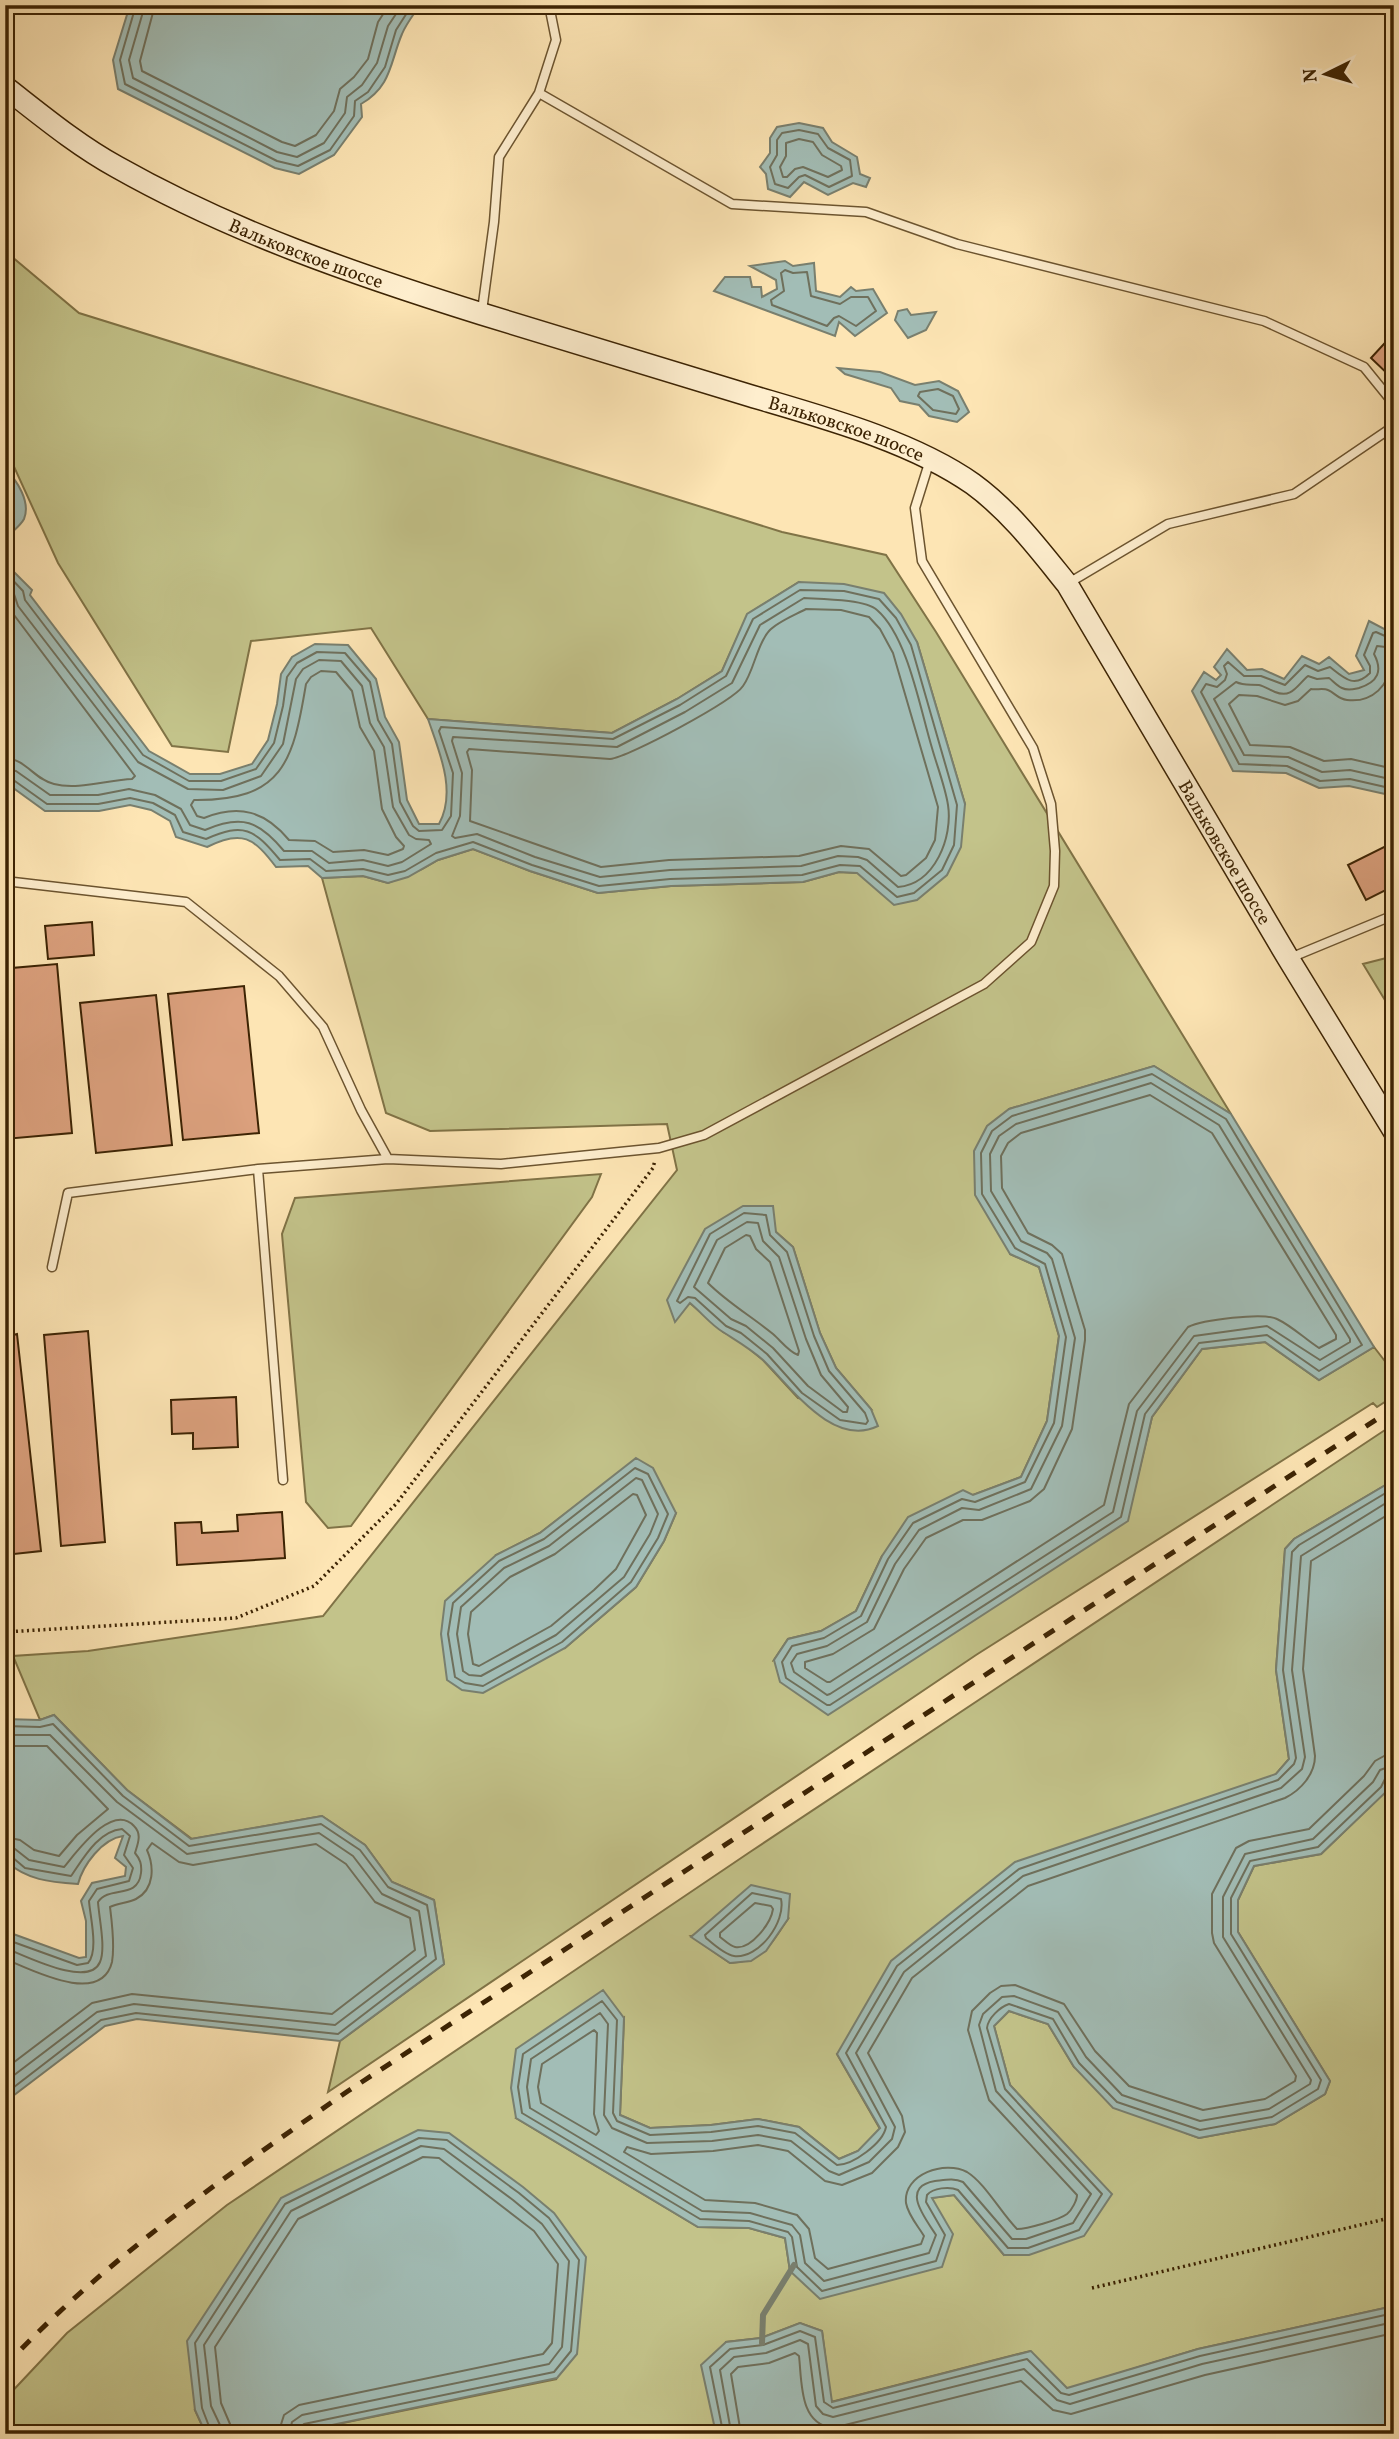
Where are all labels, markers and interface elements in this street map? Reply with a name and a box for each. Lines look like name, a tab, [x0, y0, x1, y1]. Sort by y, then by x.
north arrow	[1290, 38, 1360, 108]
text: N	[1297, 67, 1325, 83]
street label: Вальковское шоссе	[224, 213, 386, 296]
street label: Вальковское шоссе	[765, 391, 928, 469]
street label: Вальковское шоссе	[1171, 776, 1276, 930]

